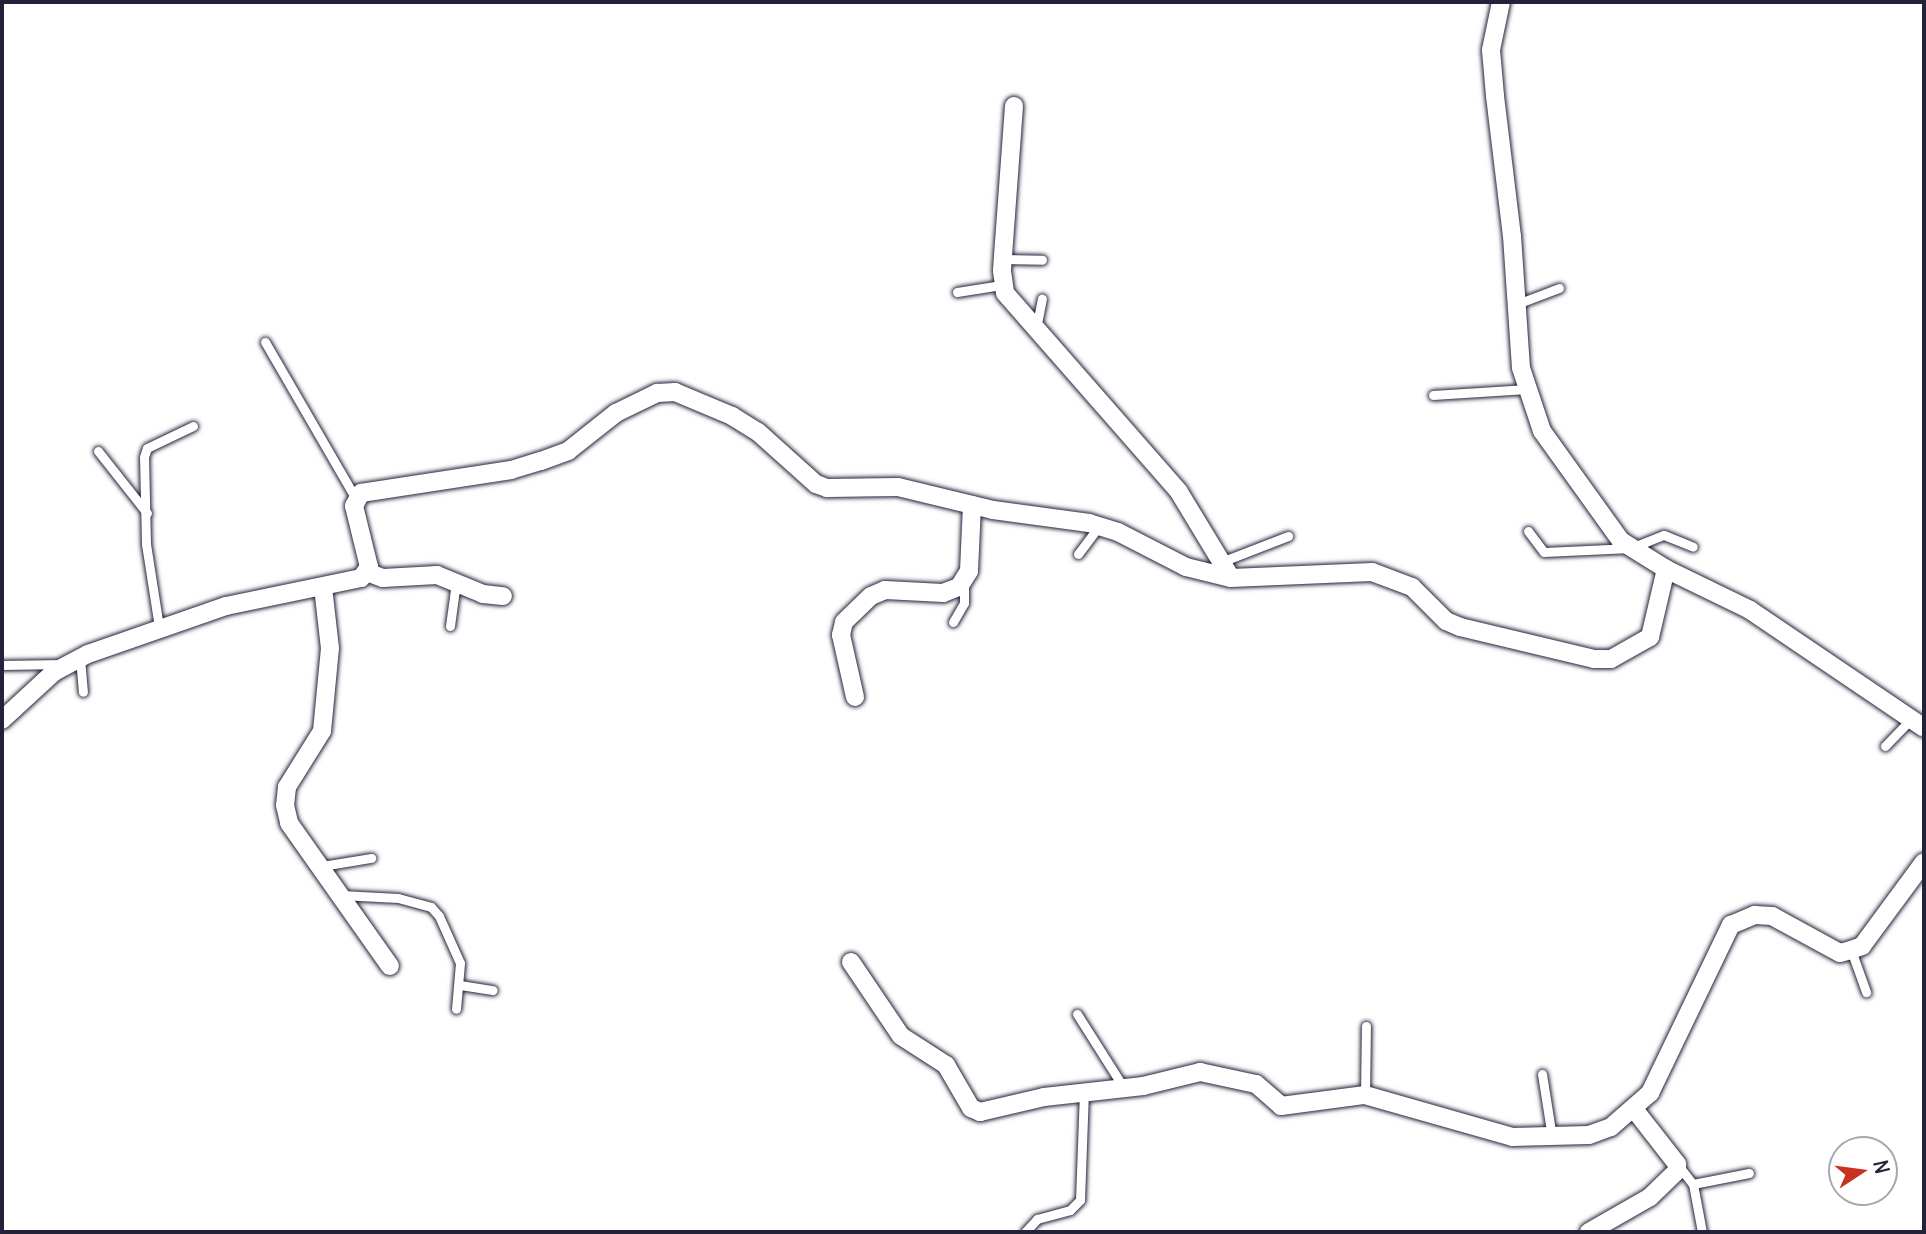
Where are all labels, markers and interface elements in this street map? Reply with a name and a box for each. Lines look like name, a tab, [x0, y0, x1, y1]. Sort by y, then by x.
north arrow	[1828, 1136, 1898, 1206]
text: N	[1868, 1158, 1895, 1176]

